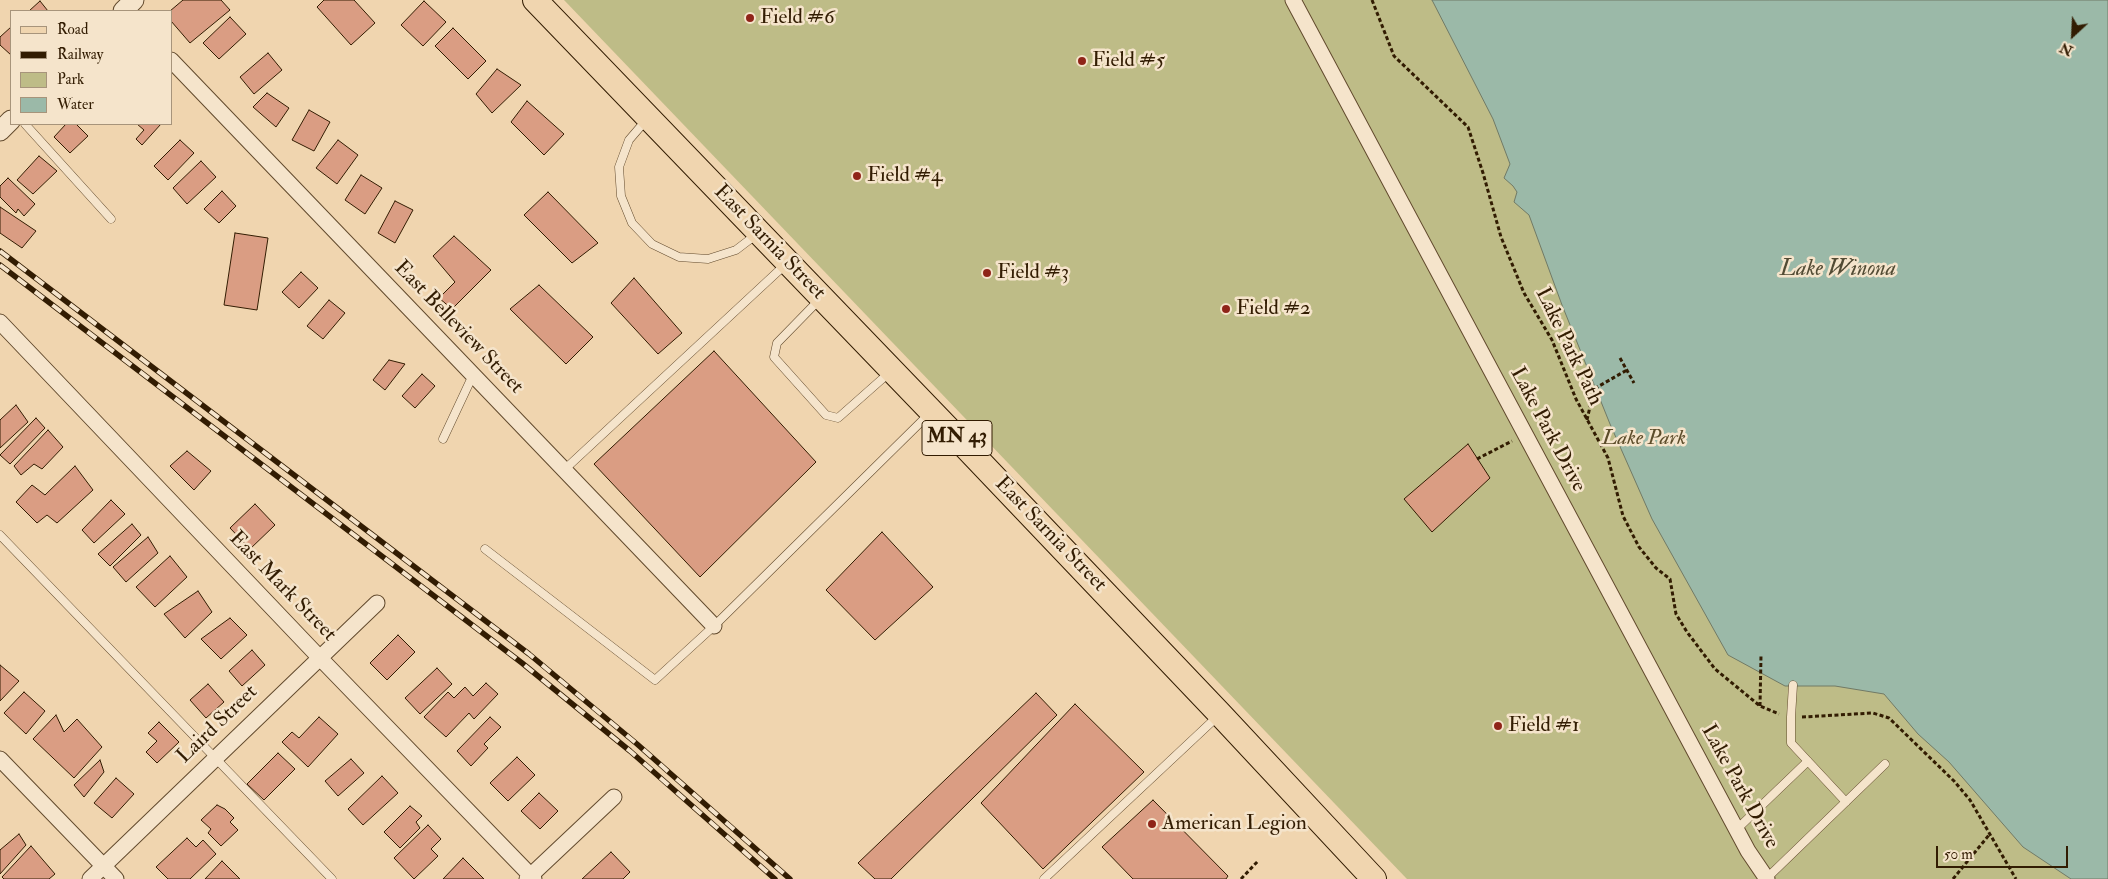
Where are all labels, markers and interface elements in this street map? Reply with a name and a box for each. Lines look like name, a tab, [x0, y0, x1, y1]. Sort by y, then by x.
place label: Field #6	[760, 5, 835, 31]
legend	[10, 10, 172, 125]
north arrow	[2048, 10, 2098, 60]
marker: Field #6	[744, 12, 756, 24]
text: Road	[57, 20, 88, 39]
text: N	[2057, 39, 2076, 59]
text: Railway	[57, 45, 103, 64]
place label: Field #5	[1092, 48, 1165, 74]
marker: Field #5	[1076, 55, 1088, 67]
text: Park	[57, 70, 84, 89]
text: Water	[57, 95, 94, 114]
place label: Field #4	[867, 163, 942, 189]
marker: Field #4	[851, 170, 863, 182]
street label: East Sarnia Street	[708, 180, 830, 306]
street label: East Belleview Street	[388, 256, 528, 400]
water label: Lake Winona	[1780, 257, 1896, 283]
place label: Field #3	[997, 260, 1069, 286]
marker: Field #3	[981, 267, 993, 279]
street label: Lake Park Path	[1529, 284, 1607, 410]
place label: Field #2	[1236, 296, 1311, 322]
marker: Field #2	[1220, 303, 1232, 315]
street label: Lake Park Drive	[1504, 363, 1590, 497]
road number: MN 43	[922, 420, 992, 456]
park label: Lake Park	[1602, 426, 1686, 452]
street label: East Sarnia Street	[989, 472, 1111, 598]
street label: East Mark Street	[223, 527, 341, 647]
street label: Laird Street	[172, 680, 264, 770]
place label: Field #1	[1508, 713, 1579, 739]
marker: Field #1	[1492, 720, 1504, 732]
street label: Lake Park Drive	[1695, 721, 1783, 853]
place label: American Legion	[1162, 811, 1307, 837]
marker: American Legion	[1146, 818, 1158, 830]
scale bar	[1938, 836, 2070, 868]
text: 50 m	[1944, 845, 1973, 864]

